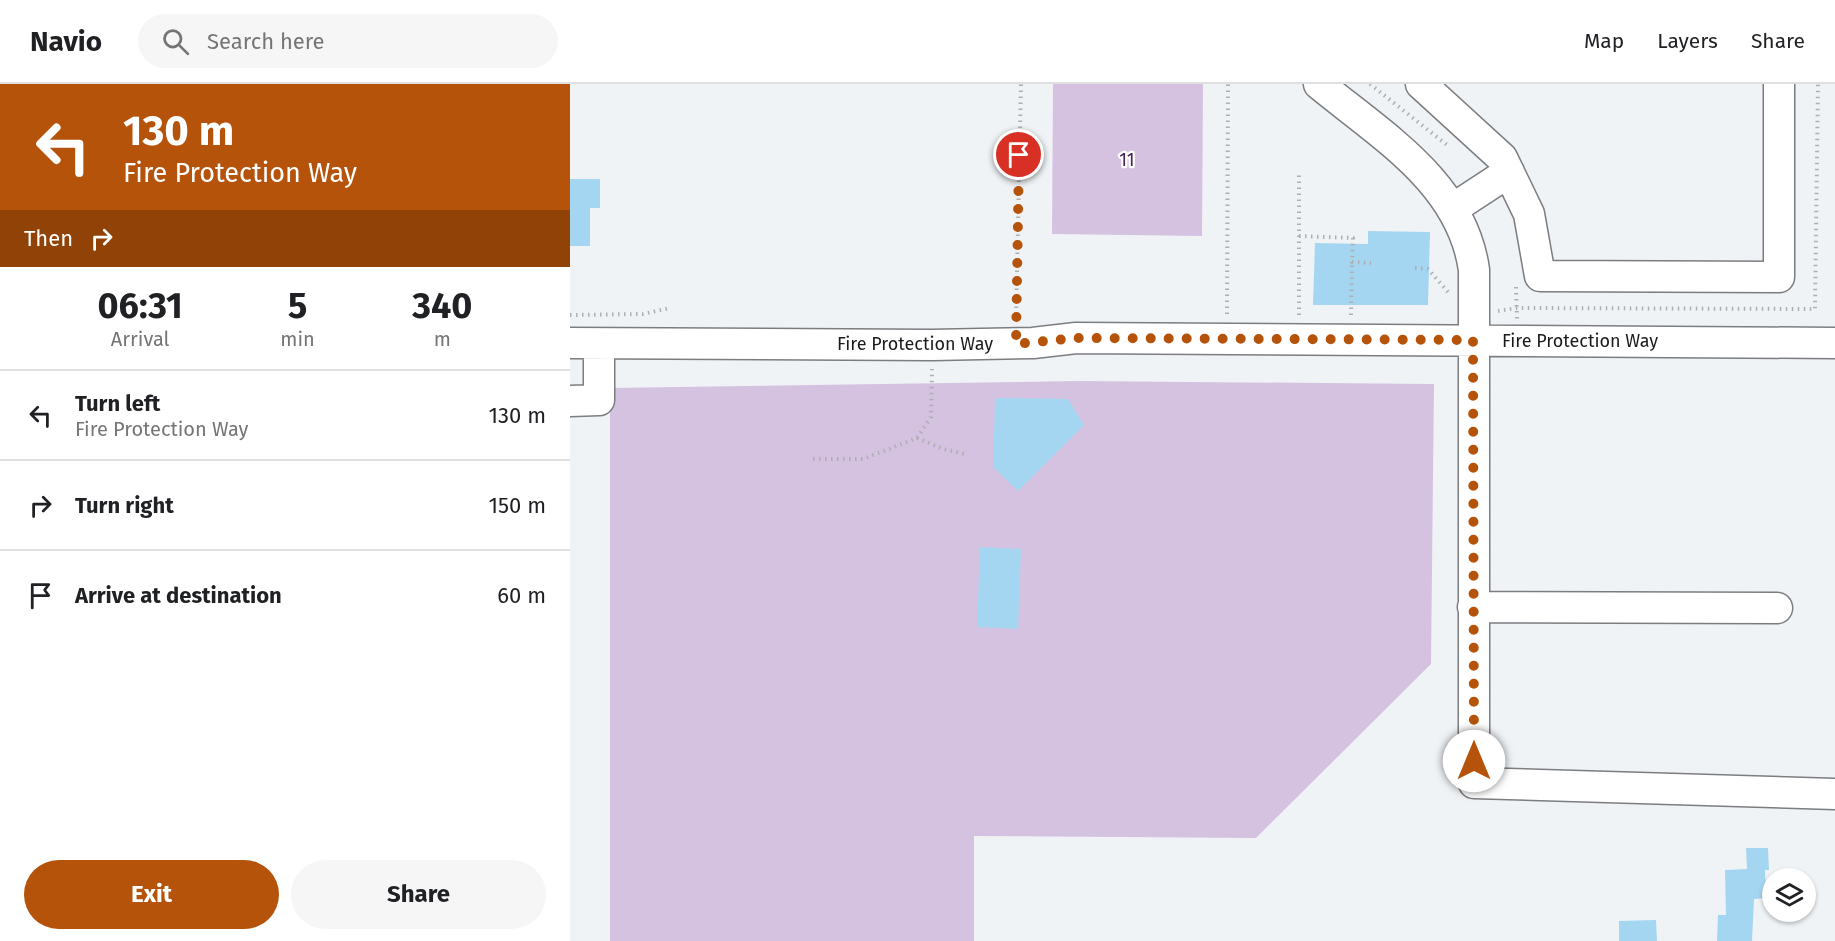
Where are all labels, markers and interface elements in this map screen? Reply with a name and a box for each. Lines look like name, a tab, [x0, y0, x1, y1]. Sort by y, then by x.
search box	[138, 14, 558, 68]
text: Navio	[30, 25, 102, 58]
icon: search	[159, 25, 192, 58]
text: Search here	[207, 28, 325, 55]
text: Map	[1584, 28, 1624, 54]
text: Layers	[1657, 28, 1718, 54]
text: Share	[1751, 28, 1805, 54]
text: 130 m	[123, 106, 234, 156]
icon: left	[24, 108, 102, 186]
pin	[993, 129, 1044, 180]
icon: arrive	[1002, 138, 1035, 171]
park label: 11	[1119, 149, 1135, 171]
text: Fire Protection Way	[123, 157, 357, 189]
icon: right	[85, 222, 118, 255]
text: Then	[24, 225, 73, 252]
text: 06:31	[98, 284, 183, 328]
text: 5	[288, 284, 307, 328]
text: 340	[412, 284, 472, 328]
text: Arrival	[111, 327, 169, 351]
text: min	[280, 327, 315, 351]
text: m	[434, 327, 451, 351]
street label: Fire Protection Way	[1502, 330, 1658, 352]
street label: Fire Protection Way	[837, 333, 993, 355]
text: Turn left	[75, 390, 160, 417]
icon: left	[24, 399, 57, 432]
text: 130 m	[489, 402, 546, 429]
text: Fire Protection Way	[75, 417, 248, 441]
icon: right	[24, 489, 57, 522]
text: Turn right	[75, 492, 174, 519]
text: 150 m	[488, 492, 546, 519]
icon: arrive	[24, 579, 57, 612]
text: Arrive at destination	[75, 582, 282, 609]
text: 60 m	[497, 582, 546, 609]
position arrow	[1442, 729, 1506, 793]
button: Exit	[24, 860, 279, 929]
button: Share	[291, 860, 546, 929]
map controls	[1762, 868, 1816, 922]
button: layers	[1762, 868, 1816, 922]

